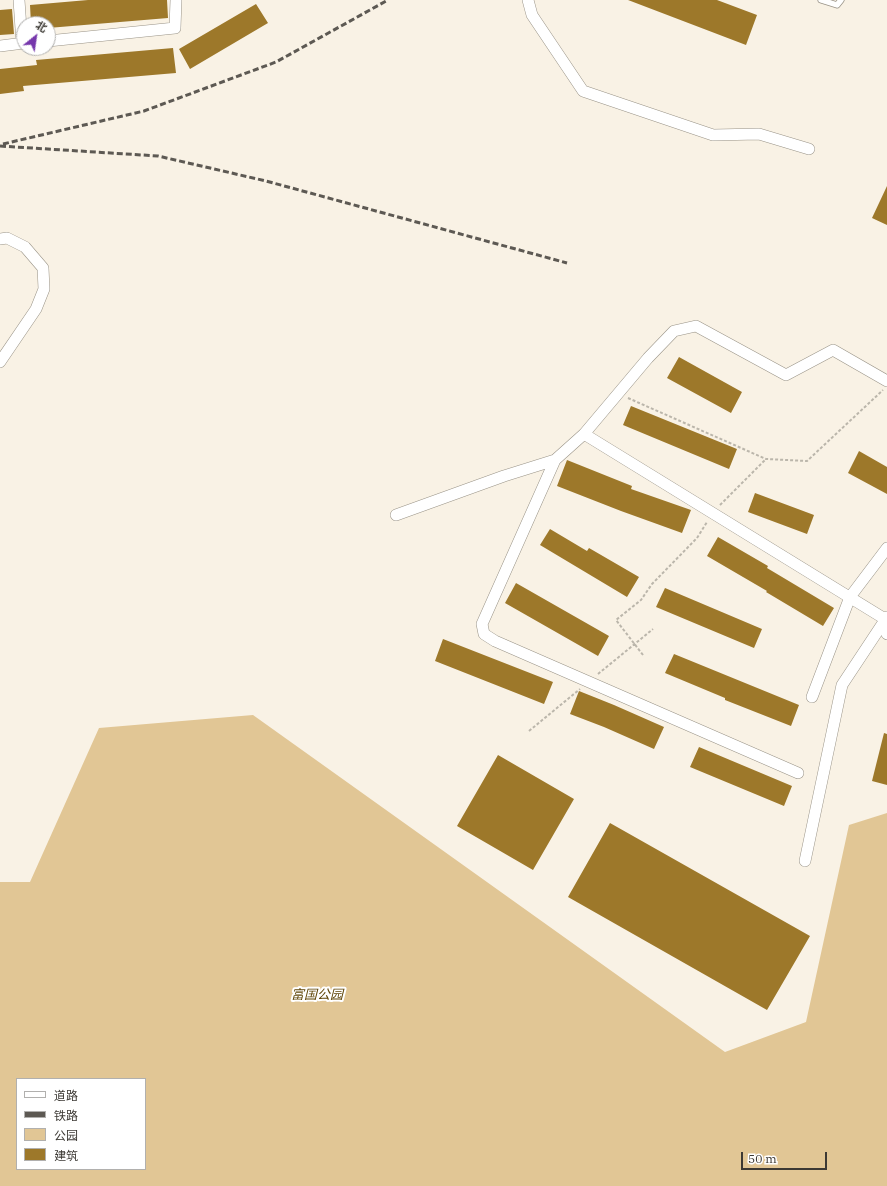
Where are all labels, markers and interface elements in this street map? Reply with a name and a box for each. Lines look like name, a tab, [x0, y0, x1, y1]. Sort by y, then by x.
north arrow	[16, 16, 56, 56]
text: 北	[33, 18, 50, 35]
park label: 富国公园	[291, 987, 343, 1003]
legend	[16, 1078, 146, 1170]
text: 道路	[54, 1088, 78, 1103]
text: 铁路	[54, 1108, 78, 1123]
text: 公园	[54, 1128, 78, 1143]
scale bar	[743, 1144, 829, 1170]
text: 建筑	[54, 1148, 78, 1163]
text: 50 m	[748, 1151, 777, 1166]

